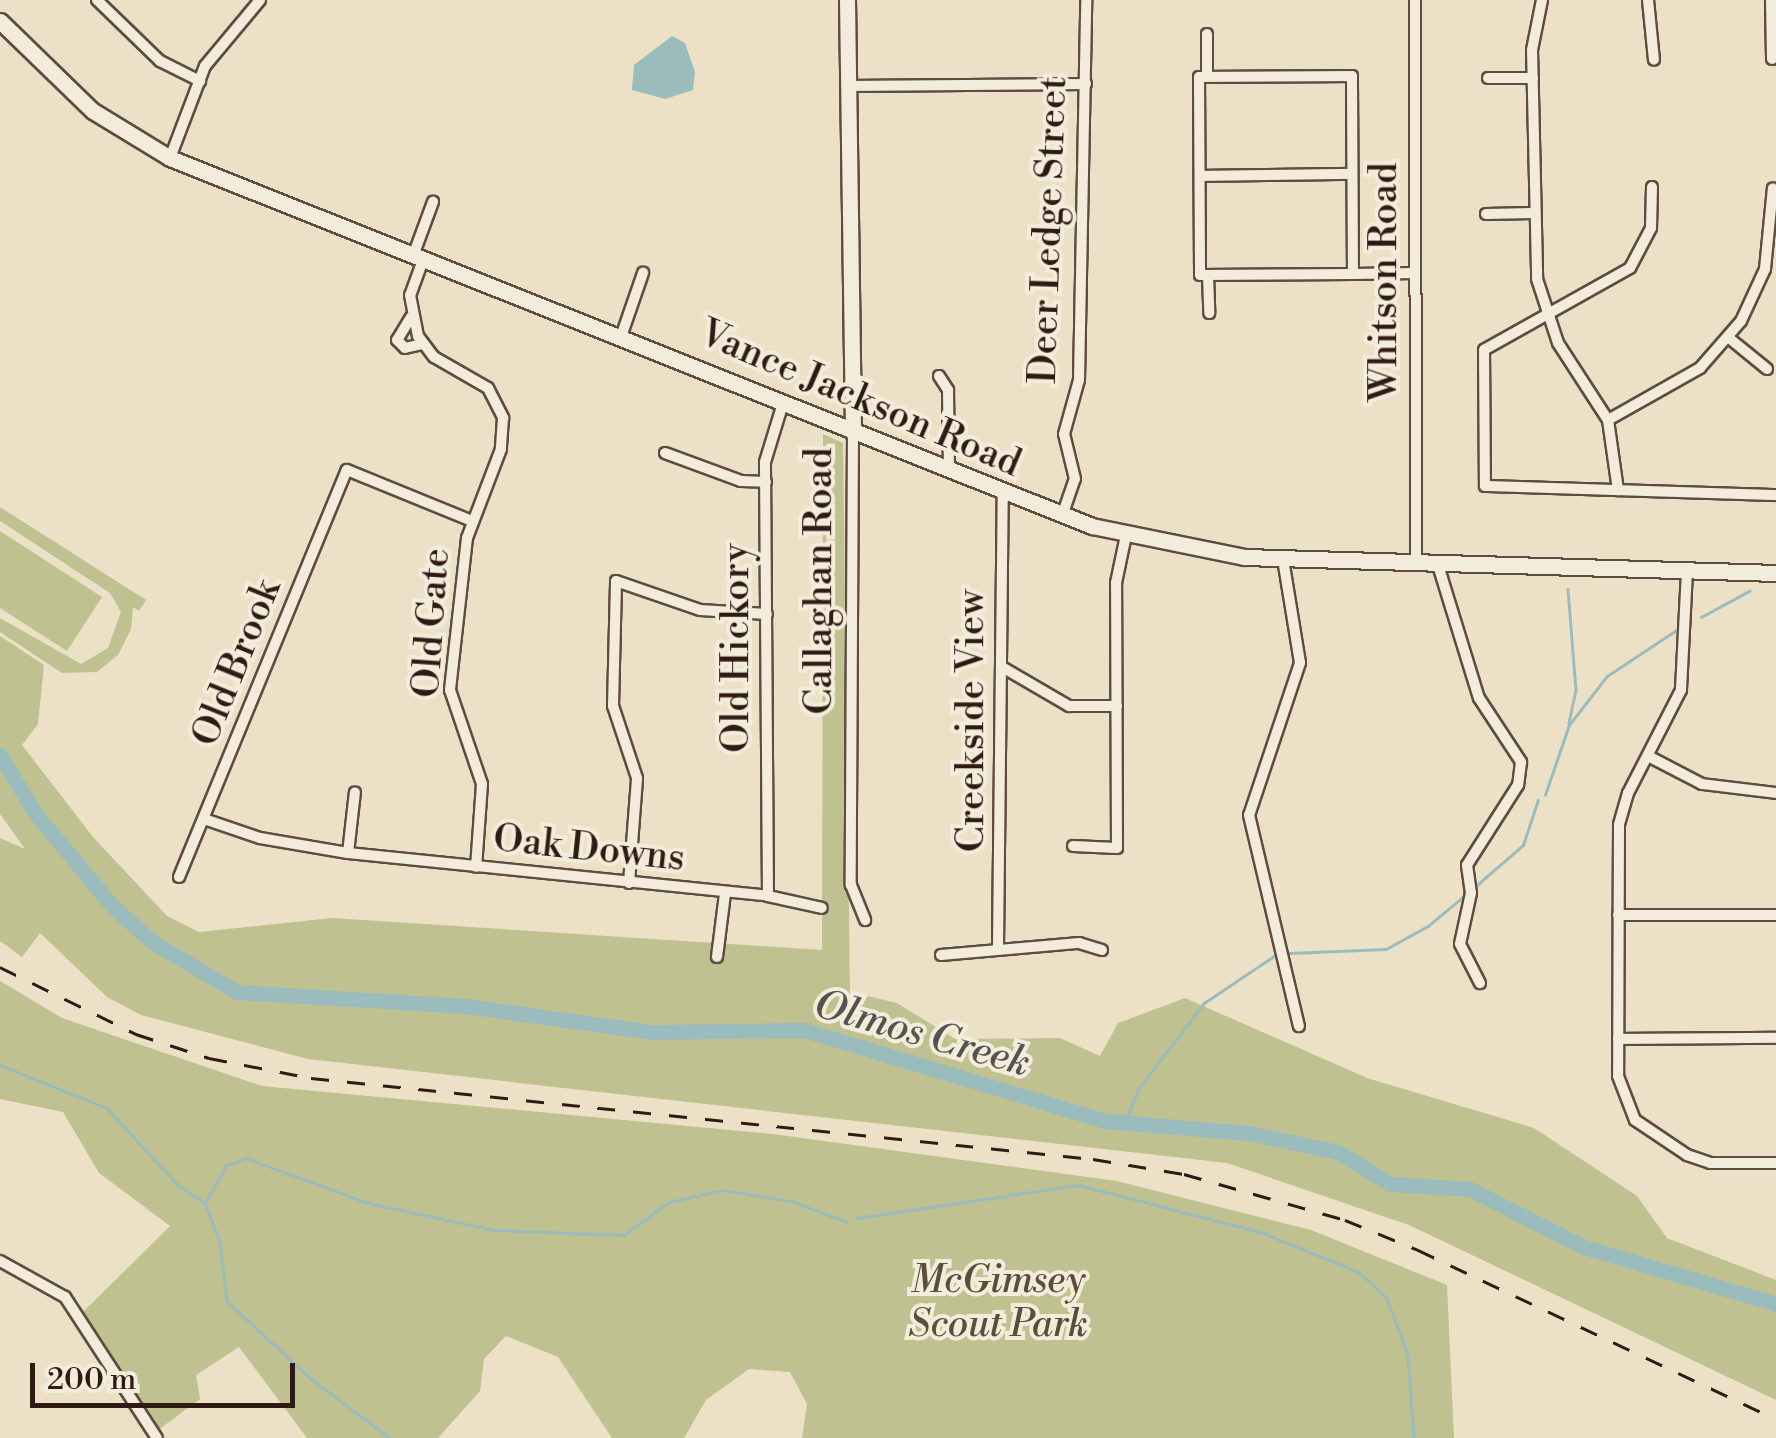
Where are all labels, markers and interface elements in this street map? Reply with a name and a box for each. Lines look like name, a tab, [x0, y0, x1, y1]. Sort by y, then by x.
street label: Deer Ledge Street	[1021, 76, 1077, 384]
street label: Whitson Road	[1362, 162, 1408, 402]
street label: Vance Jackson Road	[693, 311, 1027, 487]
street label: Callaghan Road	[797, 447, 843, 715]
street label: Old Hickory	[714, 543, 760, 753]
street label: Old Gate	[404, 547, 460, 699]
street label: Old Brook	[183, 573, 291, 753]
street label: Creekside View	[949, 590, 995, 852]
street label: Oak Downs	[491, 816, 687, 882]
water label: Olmos Creek	[809, 980, 1035, 1088]
park label: McGimsey Scout Park	[908, 1258, 1088, 1348]
scale bar	[35, 1343, 300, 1405]
text: 200 m	[47, 1361, 136, 1399]

